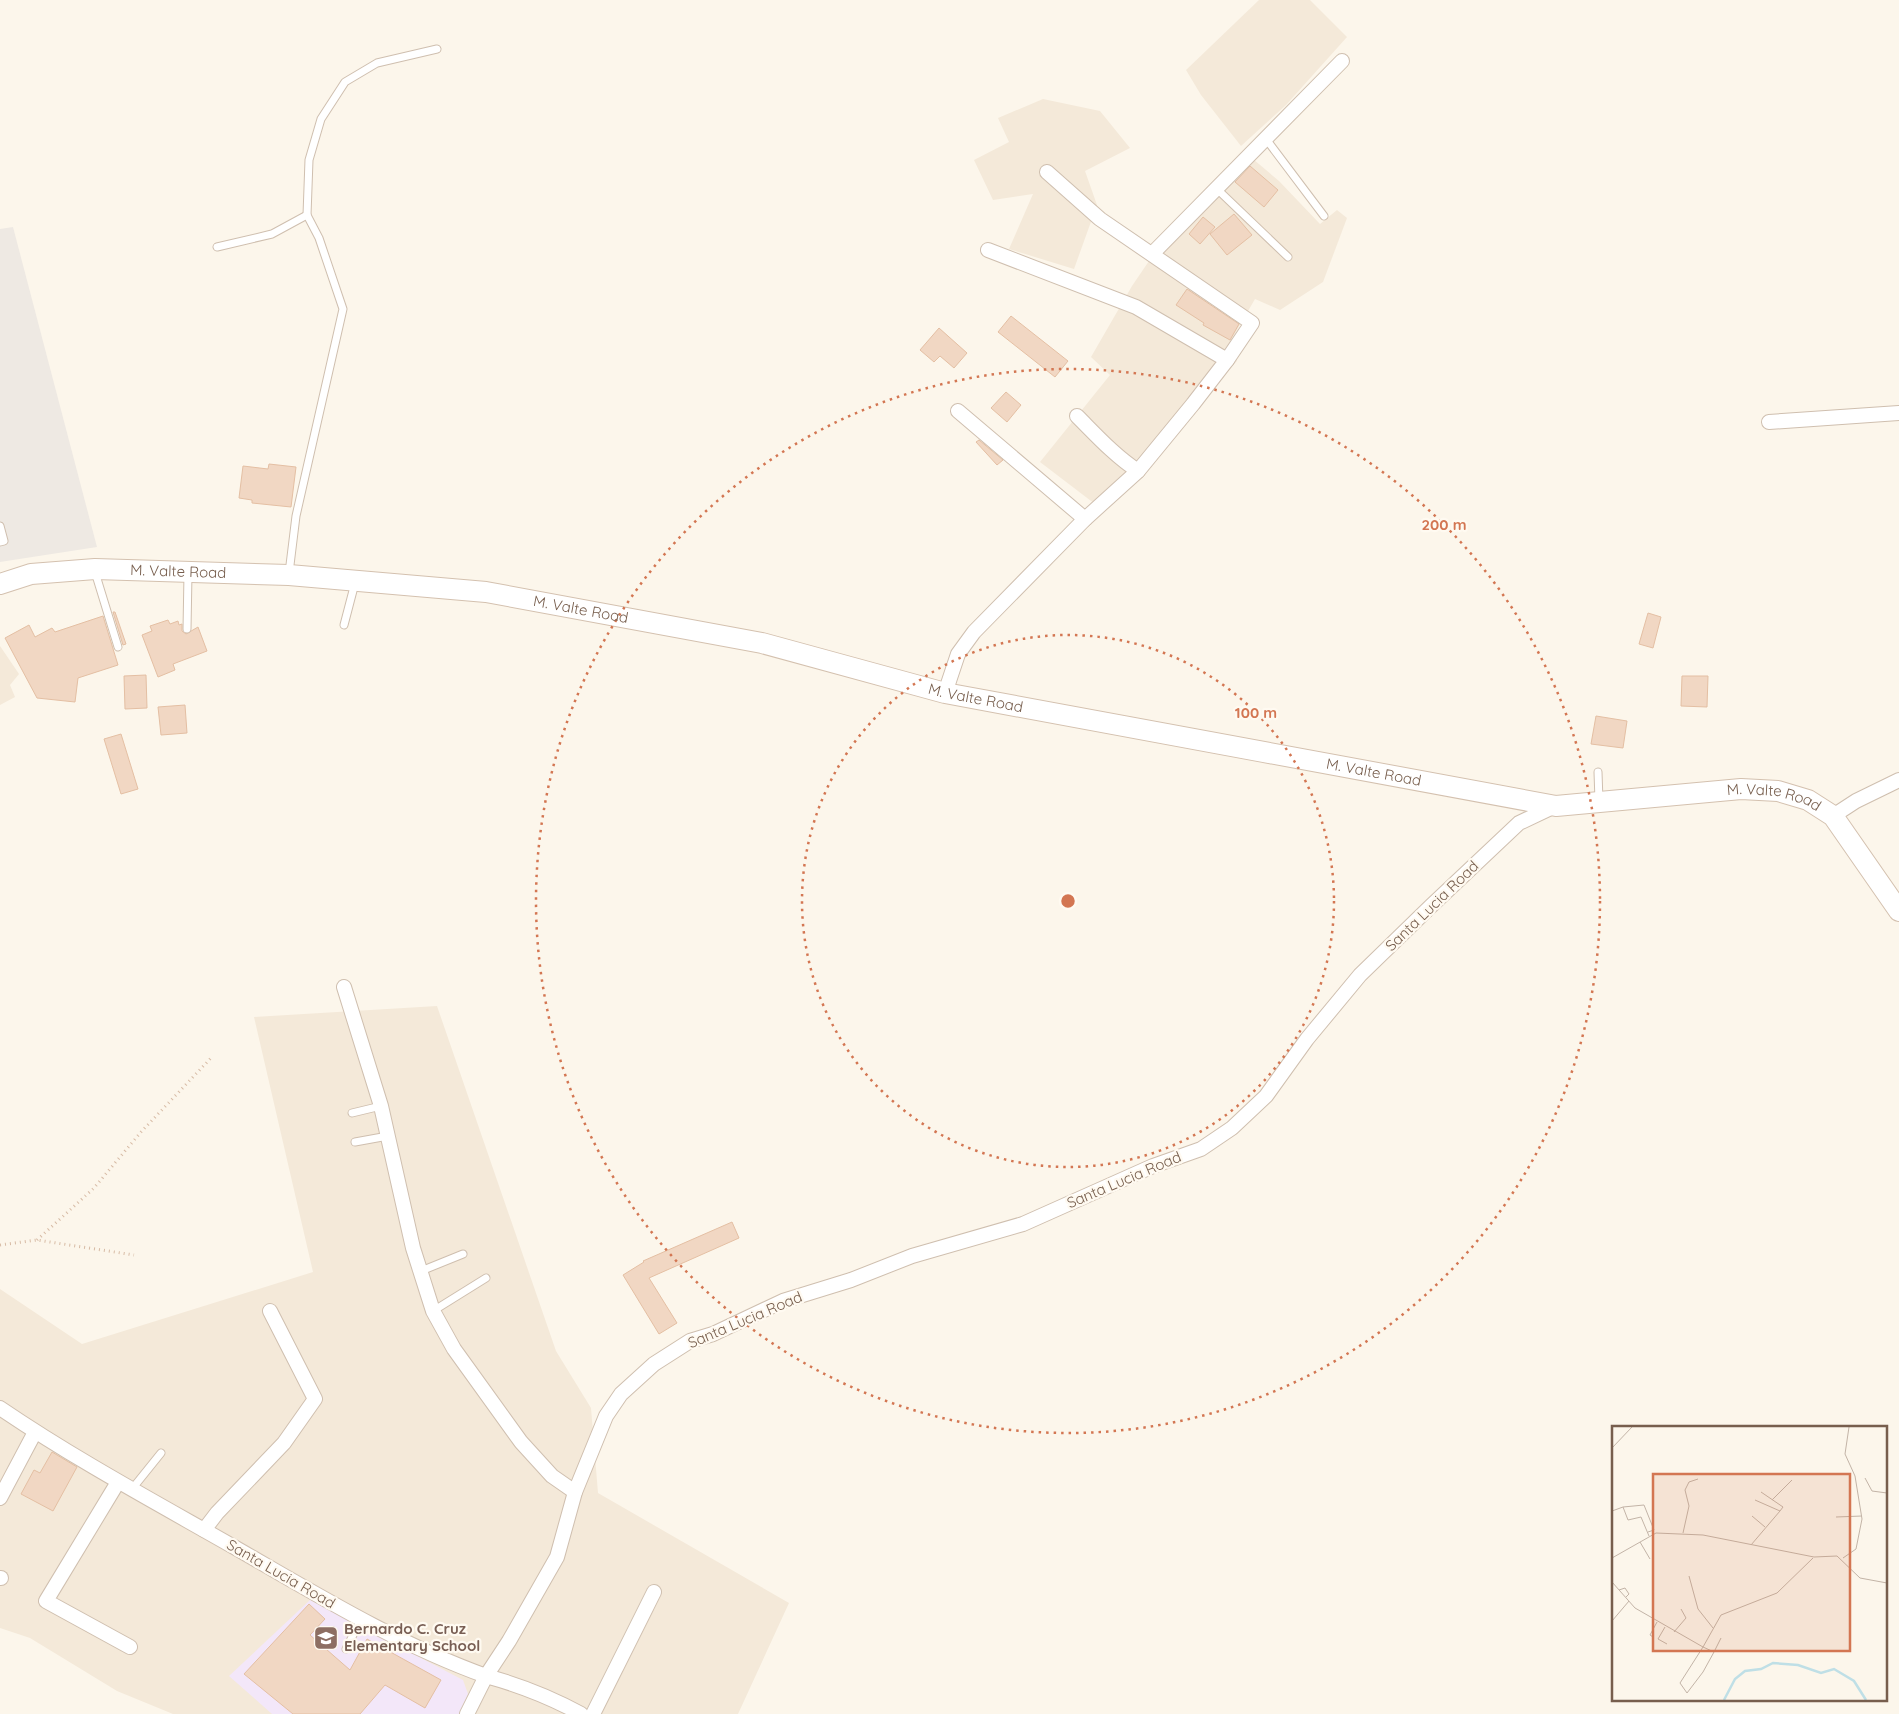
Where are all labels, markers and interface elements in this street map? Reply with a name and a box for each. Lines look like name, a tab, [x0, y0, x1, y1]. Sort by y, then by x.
text: 200 m	[1422, 515, 1467, 534]
street label: M. Valte Road	[130, 560, 227, 582]
street label: M. Valte Road	[532, 591, 630, 627]
street label: M. Valte Road	[926, 679, 1025, 716]
text: 100 m	[1235, 703, 1277, 722]
street label: M. Valte Road	[1325, 754, 1423, 790]
street label: M. Valte Road	[1726, 779, 1825, 815]
street label: Santa Lucia Road	[1381, 856, 1482, 955]
centre of rings	[1059, 892, 1077, 910]
street label: Santa Lucia Road	[1064, 1147, 1184, 1212]
street label: Santa Lucia Road	[685, 1287, 805, 1352]
inset map	[1612, 1426, 1886, 1702]
street label: Santa Lucia Road	[224, 1535, 339, 1612]
place label: Bernardo C. Cruz Elementary School	[344, 1619, 480, 1655]
school or university icon: Bernardo C. Cruz Elementary School	[313, 1625, 339, 1651]

